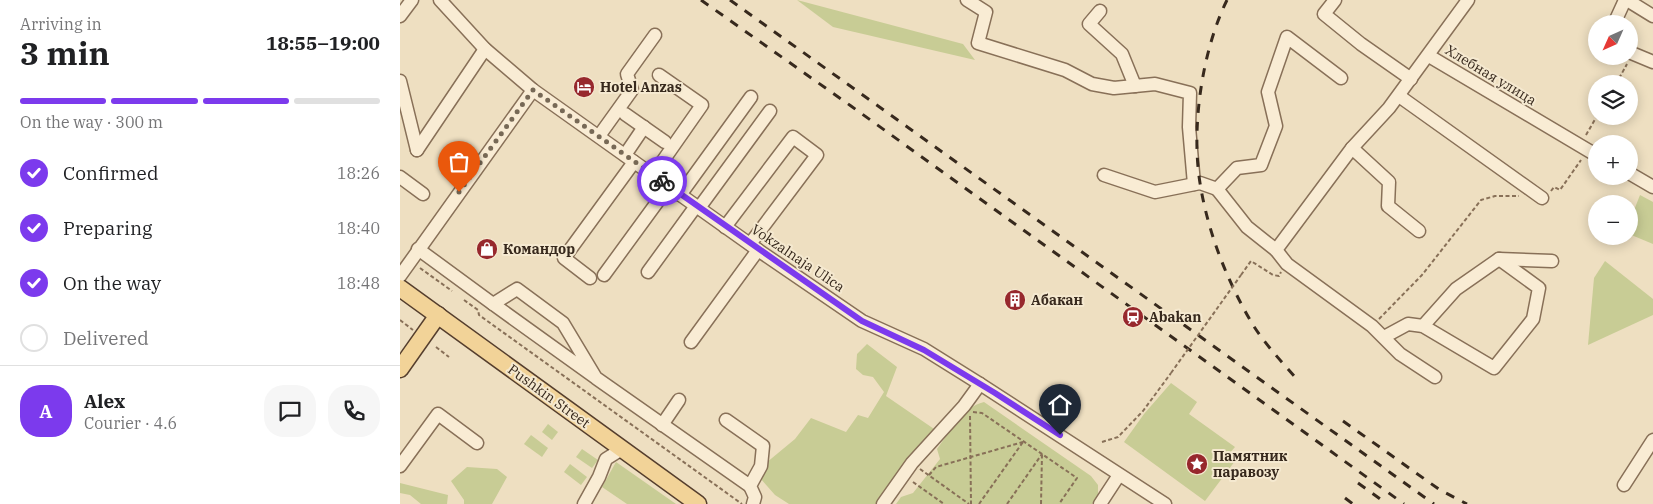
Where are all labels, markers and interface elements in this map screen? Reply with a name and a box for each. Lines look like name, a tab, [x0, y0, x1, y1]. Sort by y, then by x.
text: Arriving in	[20, 14, 102, 34]
north arrow	[1588, 15, 1638, 65]
map controls	[1588, 15, 1638, 245]
text: 18:55–19:00	[266, 31, 380, 55]
text: 3 min	[20, 32, 110, 74]
street label: Хлебная улица	[1442, 41, 1540, 109]
hotel icon: Hotel Anzas	[572, 75, 596, 99]
button: layers	[1588, 75, 1638, 125]
place label: Hotel Anzas	[600, 78, 682, 96]
text: On the way · 300 m	[20, 112, 163, 132]
button: +	[1588, 135, 1638, 185]
pin	[438, 141, 480, 192]
icon: bag	[445, 148, 473, 176]
courier	[637, 156, 687, 206]
icon: check	[20, 159, 48, 187]
text: Confirmed	[63, 161, 158, 185]
text: 18:26	[337, 163, 380, 183]
icon: bike	[648, 167, 676, 195]
button: −	[1588, 195, 1638, 245]
icon: check	[20, 214, 48, 242]
text: Preparing	[63, 216, 152, 240]
text: 18:40	[337, 218, 380, 238]
street label: Vokzalnaja Ulica	[748, 220, 849, 296]
shop icon: Командор	[475, 237, 499, 261]
place label: Командор	[503, 240, 575, 258]
icon: check	[20, 269, 48, 297]
text: On the way	[63, 271, 161, 295]
text: 18:48	[337, 273, 380, 293]
building icon: Абакан	[1003, 288, 1027, 312]
place label: Абакан	[1031, 291, 1083, 309]
station icon: Abakan	[1121, 305, 1145, 329]
place label: Abakan	[1149, 308, 1202, 326]
text: Delivered	[63, 326, 149, 350]
street label: Pushkin Street	[504, 360, 594, 432]
pin	[1039, 384, 1081, 435]
button: chat	[264, 385, 316, 437]
button: phone	[328, 385, 380, 437]
text: Alex	[84, 389, 125, 413]
icon: home	[1046, 391, 1074, 419]
text: A	[39, 399, 53, 423]
text: Courier · 4.6	[84, 413, 177, 433]
place label: Памятник паравозу	[1213, 447, 1288, 481]
place icon: Памятник паравозу	[1185, 452, 1209, 476]

